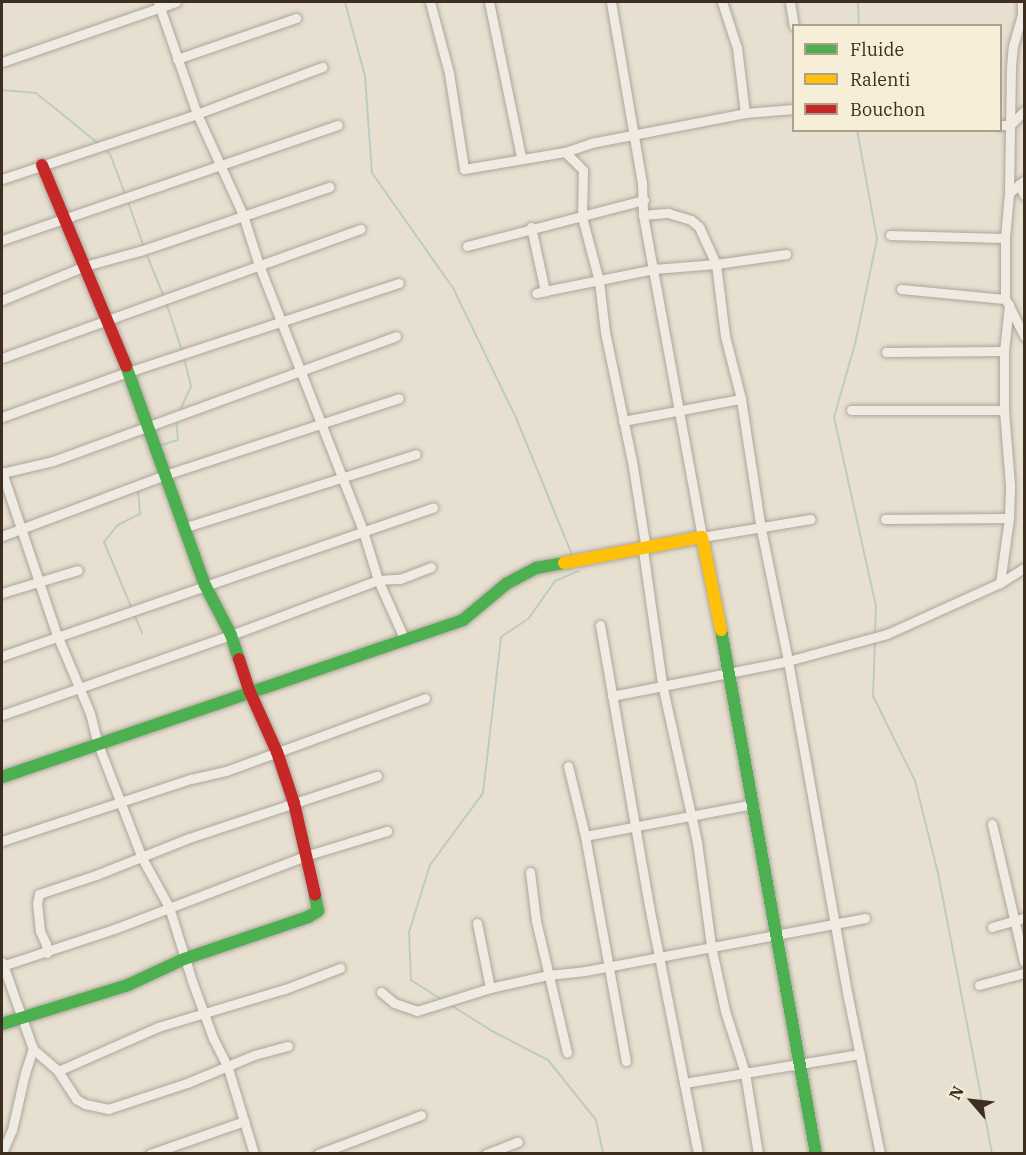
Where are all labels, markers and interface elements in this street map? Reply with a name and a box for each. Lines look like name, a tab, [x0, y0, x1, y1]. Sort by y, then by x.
legend	[792, 24, 1002, 132]
text: Fluide	[850, 38, 904, 61]
text: Ralenti	[850, 68, 911, 91]
text: Bouchon	[850, 98, 926, 121]
north arrow	[942, 1071, 1002, 1131]
text: N	[944, 1082, 968, 1103]

